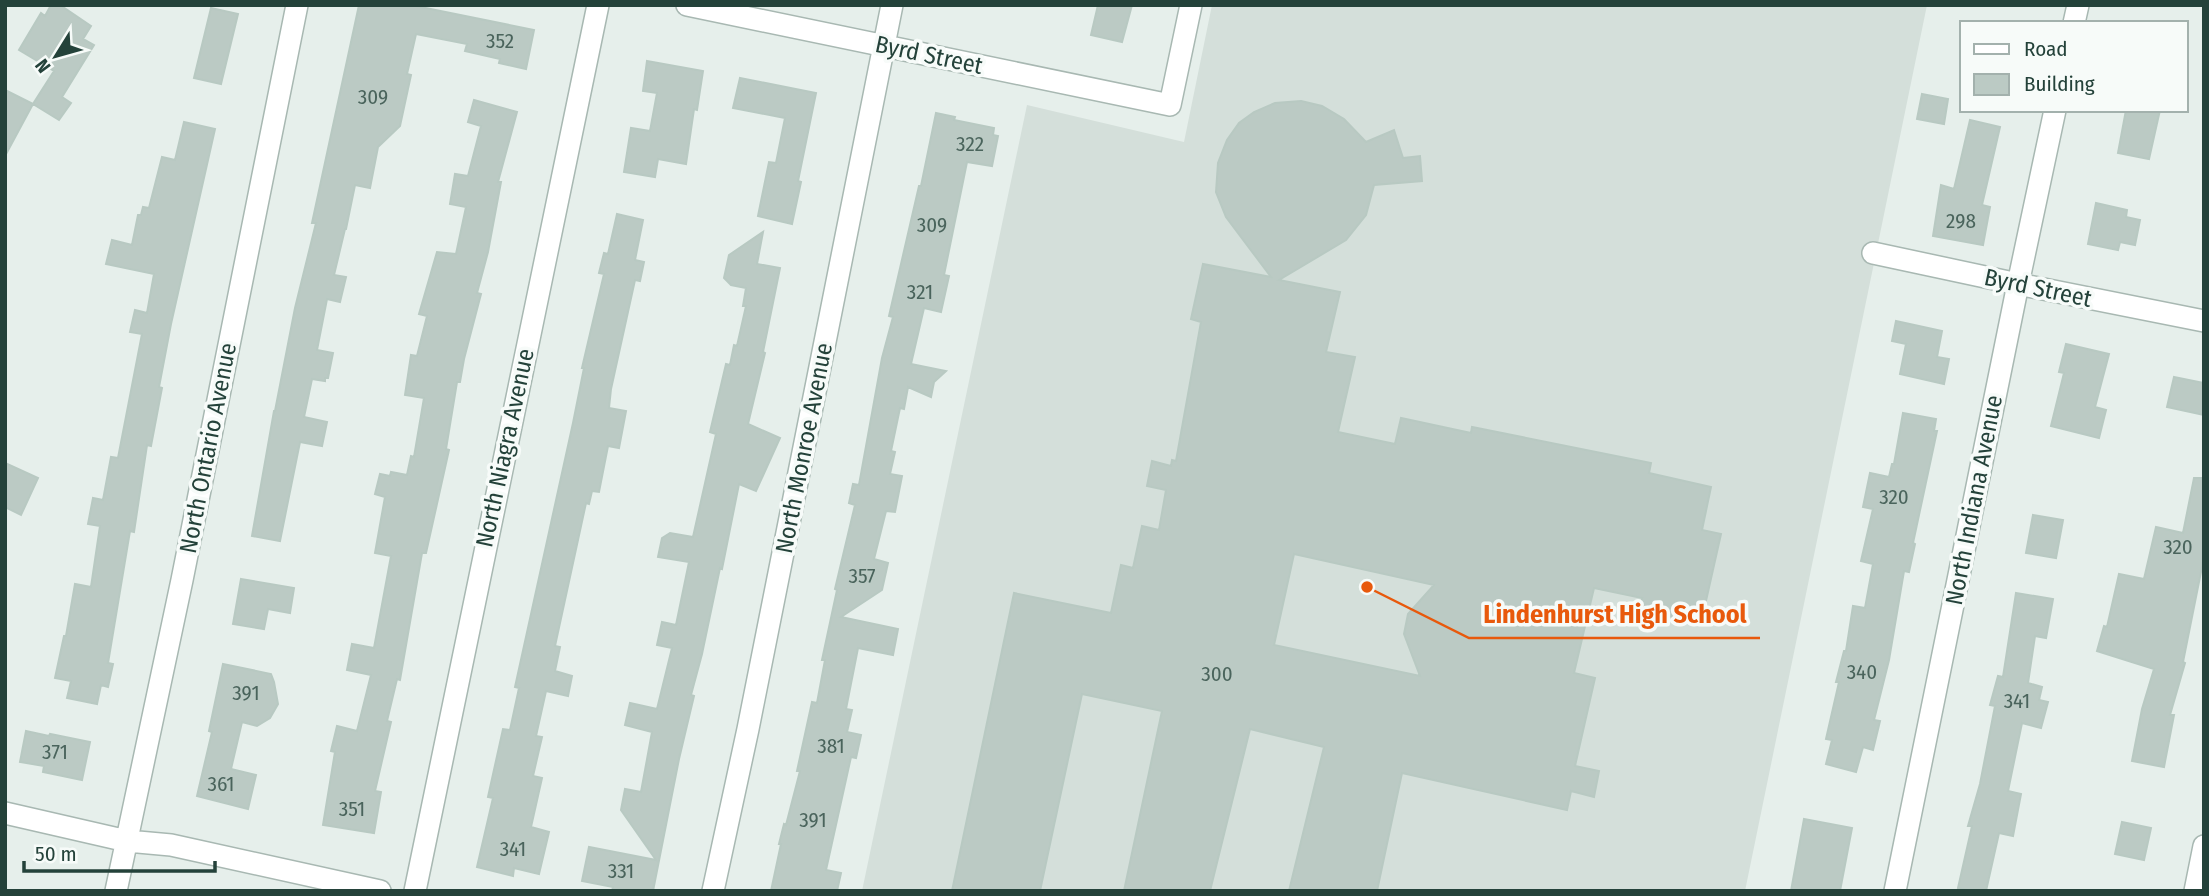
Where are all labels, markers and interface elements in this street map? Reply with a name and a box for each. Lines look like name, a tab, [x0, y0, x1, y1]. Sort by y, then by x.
north arrow	[21, 21, 91, 91]
legend	[1960, 21, 2188, 112]
house number: 352	[486, 28, 514, 54]
street label: Byrd Street	[873, 30, 985, 80]
text: Road	[2024, 36, 2068, 62]
text: N	[30, 54, 55, 77]
text: Building	[2024, 71, 2095, 97]
house number: 309	[358, 84, 388, 110]
house number: 322	[956, 131, 984, 157]
house number: 298	[1946, 208, 1976, 234]
house number: 309	[917, 212, 947, 238]
street label: Byrd Street	[1982, 263, 2094, 313]
house number: 321	[907, 279, 933, 305]
street label: North Ontario Avenue	[174, 340, 242, 556]
street label: North Monroe Avenue	[770, 340, 838, 556]
street label: North Niagra Avenue	[470, 346, 540, 550]
street label: North Indiana Avenue	[1940, 393, 2008, 607]
house number: 320	[1879, 484, 1909, 510]
house number: 320	[2163, 534, 2193, 560]
house number: 357	[848, 563, 876, 589]
callout: Lindenhurst High School	[1469, 591, 1760, 638]
text: Lindenhurst High School	[1483, 599, 1748, 630]
house number: 340	[1847, 659, 1877, 685]
house number: 300	[1201, 661, 1233, 687]
house number: 391	[232, 680, 260, 706]
house number: 341	[2004, 688, 2030, 714]
house number: 381	[817, 733, 845, 759]
house number: 371	[42, 739, 68, 765]
house number: 361	[207, 771, 235, 797]
house number: 351	[339, 796, 365, 822]
house number: 391	[799, 807, 827, 833]
scale bar	[24, 830, 215, 874]
house number: 341	[500, 836, 526, 862]
text: 50 m	[35, 841, 77, 867]
house number: 331	[608, 858, 634, 884]

